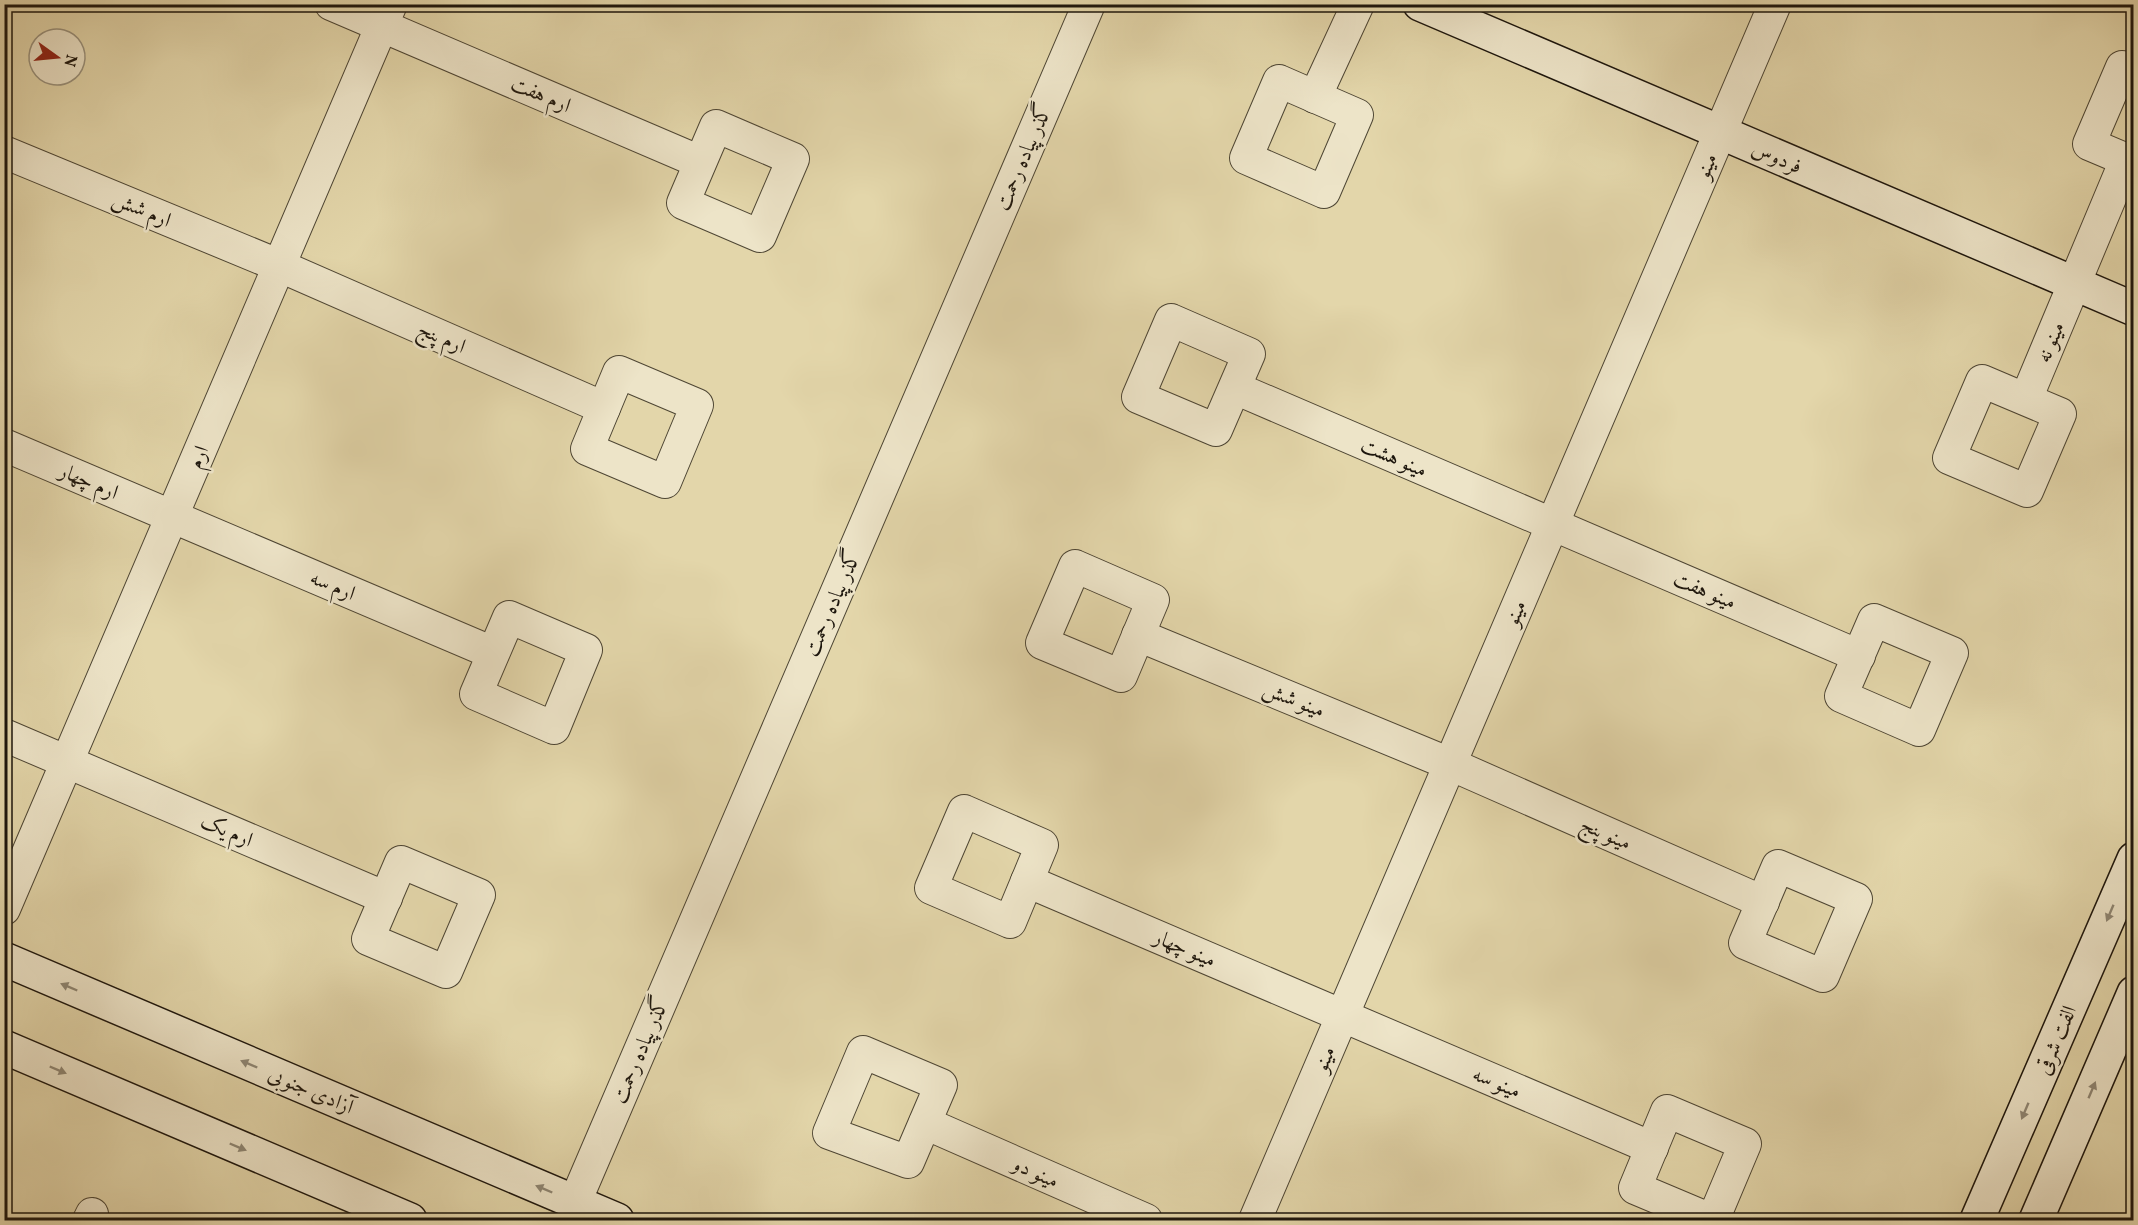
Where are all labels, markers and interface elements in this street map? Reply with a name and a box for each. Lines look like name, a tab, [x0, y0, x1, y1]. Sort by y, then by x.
north arrow	[27, 27, 87, 87]
text: N	[57, 52, 82, 69]
street label: ارم هفت	[505, 70, 575, 123]
street label: گذر پیاده رحمت	[987, 99, 1060, 215]
street label: فردوس	[1747, 135, 1806, 182]
street label: مینو	[1688, 149, 1726, 186]
street label: ارم شش	[107, 185, 175, 238]
street label: ارم پنج	[412, 315, 470, 364]
street label: مینو نه	[2030, 318, 2073, 367]
street label: مینو هشت	[1356, 431, 1431, 485]
street label: ارم	[182, 442, 219, 474]
street label: ارم چهار	[52, 456, 123, 510]
street label: گذر پیاده رحمت	[796, 545, 869, 661]
street label: ارم سه	[305, 564, 359, 611]
street label: مینو هفت	[1668, 565, 1740, 618]
street label: مینو	[1497, 596, 1535, 633]
street label: مینو شش	[1258, 675, 1329, 726]
street label: ارم یک	[195, 807, 257, 857]
street label: مینو پنج	[1574, 810, 1635, 861]
one-way arrow	[2105, 904, 2115, 922]
street label: مینو چهار	[1147, 923, 1220, 975]
one-way arrow	[60, 982, 78, 992]
street label: گذر پیاده رحمت	[604, 992, 677, 1108]
street label: الفت شرقی	[2030, 1001, 2085, 1080]
street label: مینو	[1306, 1042, 1344, 1079]
one-way arrow	[240, 1059, 257, 1068]
street label: آزادی جنوبی	[263, 1060, 360, 1123]
street label: مینو سه	[1468, 1060, 1525, 1106]
one-way arrow	[50, 1066, 67, 1075]
one-way arrow	[2088, 1081, 2097, 1098]
one-way arrow	[2020, 1103, 2029, 1120]
one-way arrow	[229, 1142, 247, 1152]
street label: مینو دو	[1006, 1150, 1063, 1196]
one-way arrow	[535, 1184, 553, 1193]

